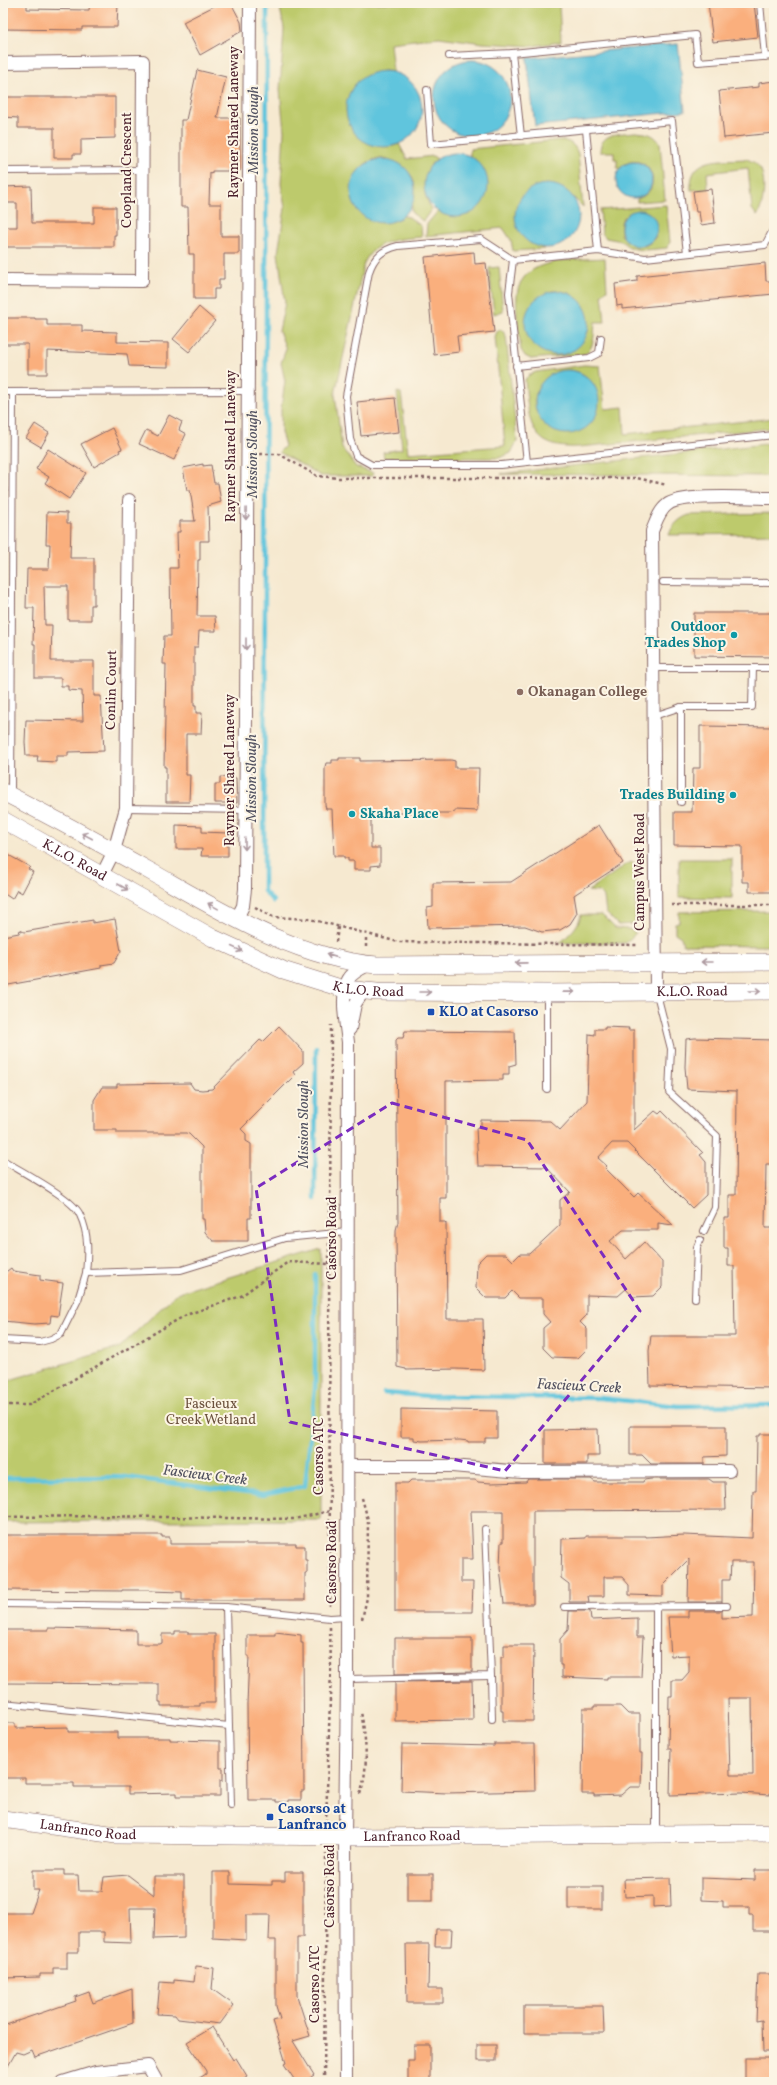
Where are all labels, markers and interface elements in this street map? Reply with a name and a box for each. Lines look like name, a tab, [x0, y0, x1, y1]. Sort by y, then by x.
street label: Raymer Shared Laneway	[225, 45, 244, 198]
water label: Mission Slough	[244, 86, 265, 175]
street label: Coopland Crescent	[118, 112, 137, 228]
street label: Raymer Shared Laneway	[222, 369, 241, 522]
water label: Mission Slough	[243, 410, 264, 499]
one-way arrow	[242, 507, 250, 520]
place label: Outdoor Trades Shop	[645, 618, 726, 653]
marker: Outdoor Trades Shop	[729, 630, 739, 640]
one-way arrow	[242, 637, 250, 650]
street label: Conlin Court	[102, 650, 122, 730]
place label: Okanagan College	[528, 683, 647, 702]
marker: Okanagan College	[515, 687, 525, 697]
street label: Raymer Shared Laneway	[221, 693, 240, 846]
water label: Mission Slough	[242, 734, 263, 823]
place label: Trades Building	[620, 786, 725, 805]
marker: Trades Building	[728, 790, 738, 800]
place label: Skaha Place	[360, 805, 439, 824]
marker: Skaha Place	[347, 809, 357, 819]
street label: Campus West Road	[631, 813, 650, 931]
one-way arrow	[81, 832, 93, 840]
street label: K.L.O. Road	[39, 834, 110, 886]
one-way arrow	[241, 837, 249, 850]
one-way arrow	[116, 883, 128, 891]
one-way arrow	[207, 902, 219, 910]
one-way arrow	[230, 946, 242, 953]
one-way arrow	[326, 952, 339, 959]
one-way arrow	[701, 958, 714, 966]
one-way arrow	[515, 960, 528, 967]
street label: K.L.O. Road	[330, 977, 404, 1002]
street label: K.L.O. Road	[656, 982, 728, 1002]
one-way arrow	[748, 987, 761, 995]
one-way arrow	[418, 988, 431, 996]
one-way arrow	[562, 988, 575, 996]
place label: KLO at Casorso	[439, 1003, 539, 1022]
marker: KLO at Casorso	[426, 1007, 436, 1017]
water label: Mission Slough	[294, 1080, 315, 1169]
street label: Casorso Road	[323, 1196, 342, 1280]
water label: Fascieux Creek	[536, 1374, 622, 1400]
park label: Fascieux Creek Wetland	[166, 1395, 256, 1430]
street label: Casorso ATC	[310, 1417, 329, 1495]
water label: Fascieux Creek	[162, 1460, 248, 1492]
street label: Casorso Road	[323, 1520, 342, 1604]
place label: Casorso at Lanfranco	[278, 1800, 347, 1835]
marker: Casorso at Lanfranco	[265, 1812, 275, 1822]
street label: Lanfranco Road	[39, 1815, 137, 1845]
street label: Lanfranco Road	[363, 1827, 461, 1846]
street label: Casorso Road	[321, 1844, 340, 1928]
street label: Casorso ATC	[306, 1945, 325, 2023]

